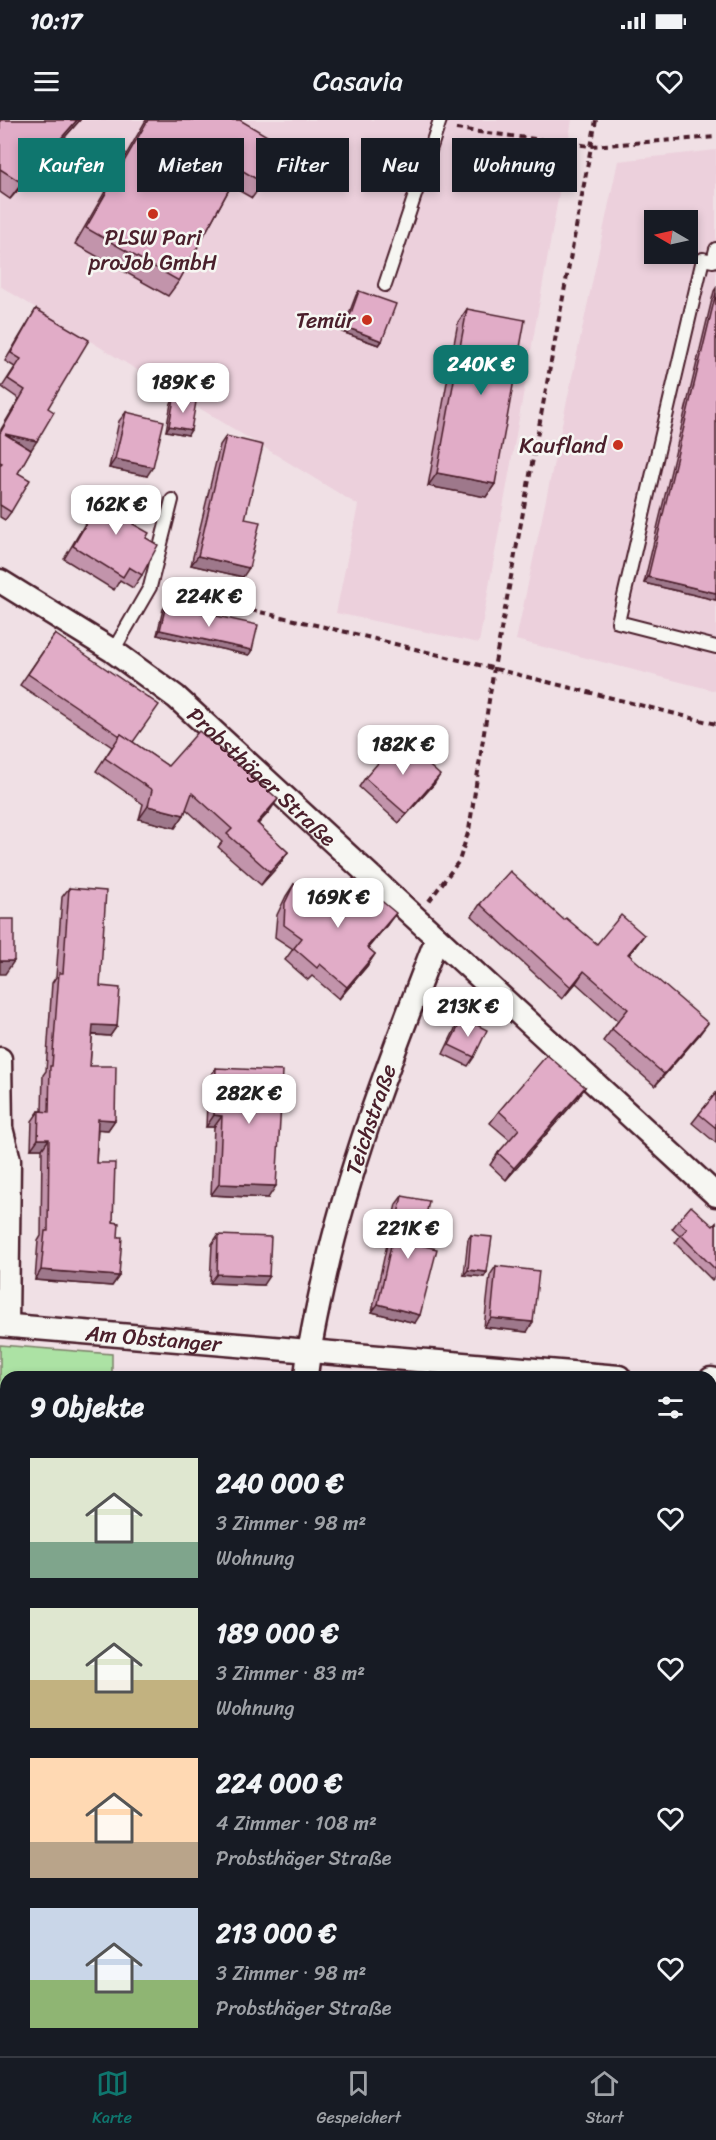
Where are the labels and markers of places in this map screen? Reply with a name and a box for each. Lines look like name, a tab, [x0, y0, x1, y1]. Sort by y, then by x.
marker: PLSW Pari proJob GmbH	[146, 207, 160, 221]
place label: PLSW Pari proJob GmbH	[88, 218, 218, 282]
place label: Temür	[296, 301, 357, 340]
marker: Temür	[360, 313, 374, 327]
pin: 240K €	[432, 345, 530, 396]
pin: 189K €	[134, 363, 232, 414]
place label: Kaufland	[519, 426, 607, 465]
marker: Kaufland	[611, 438, 625, 452]
pin: 162K €	[67, 485, 165, 536]
pin: 224K €	[160, 577, 258, 628]
pin: 182K €	[354, 725, 452, 776]
pin: 169K €	[289, 878, 387, 929]
pin: 213K €	[419, 987, 517, 1038]
pin: 282K €	[200, 1074, 298, 1125]
pin: 221K €	[359, 1209, 457, 1260]

